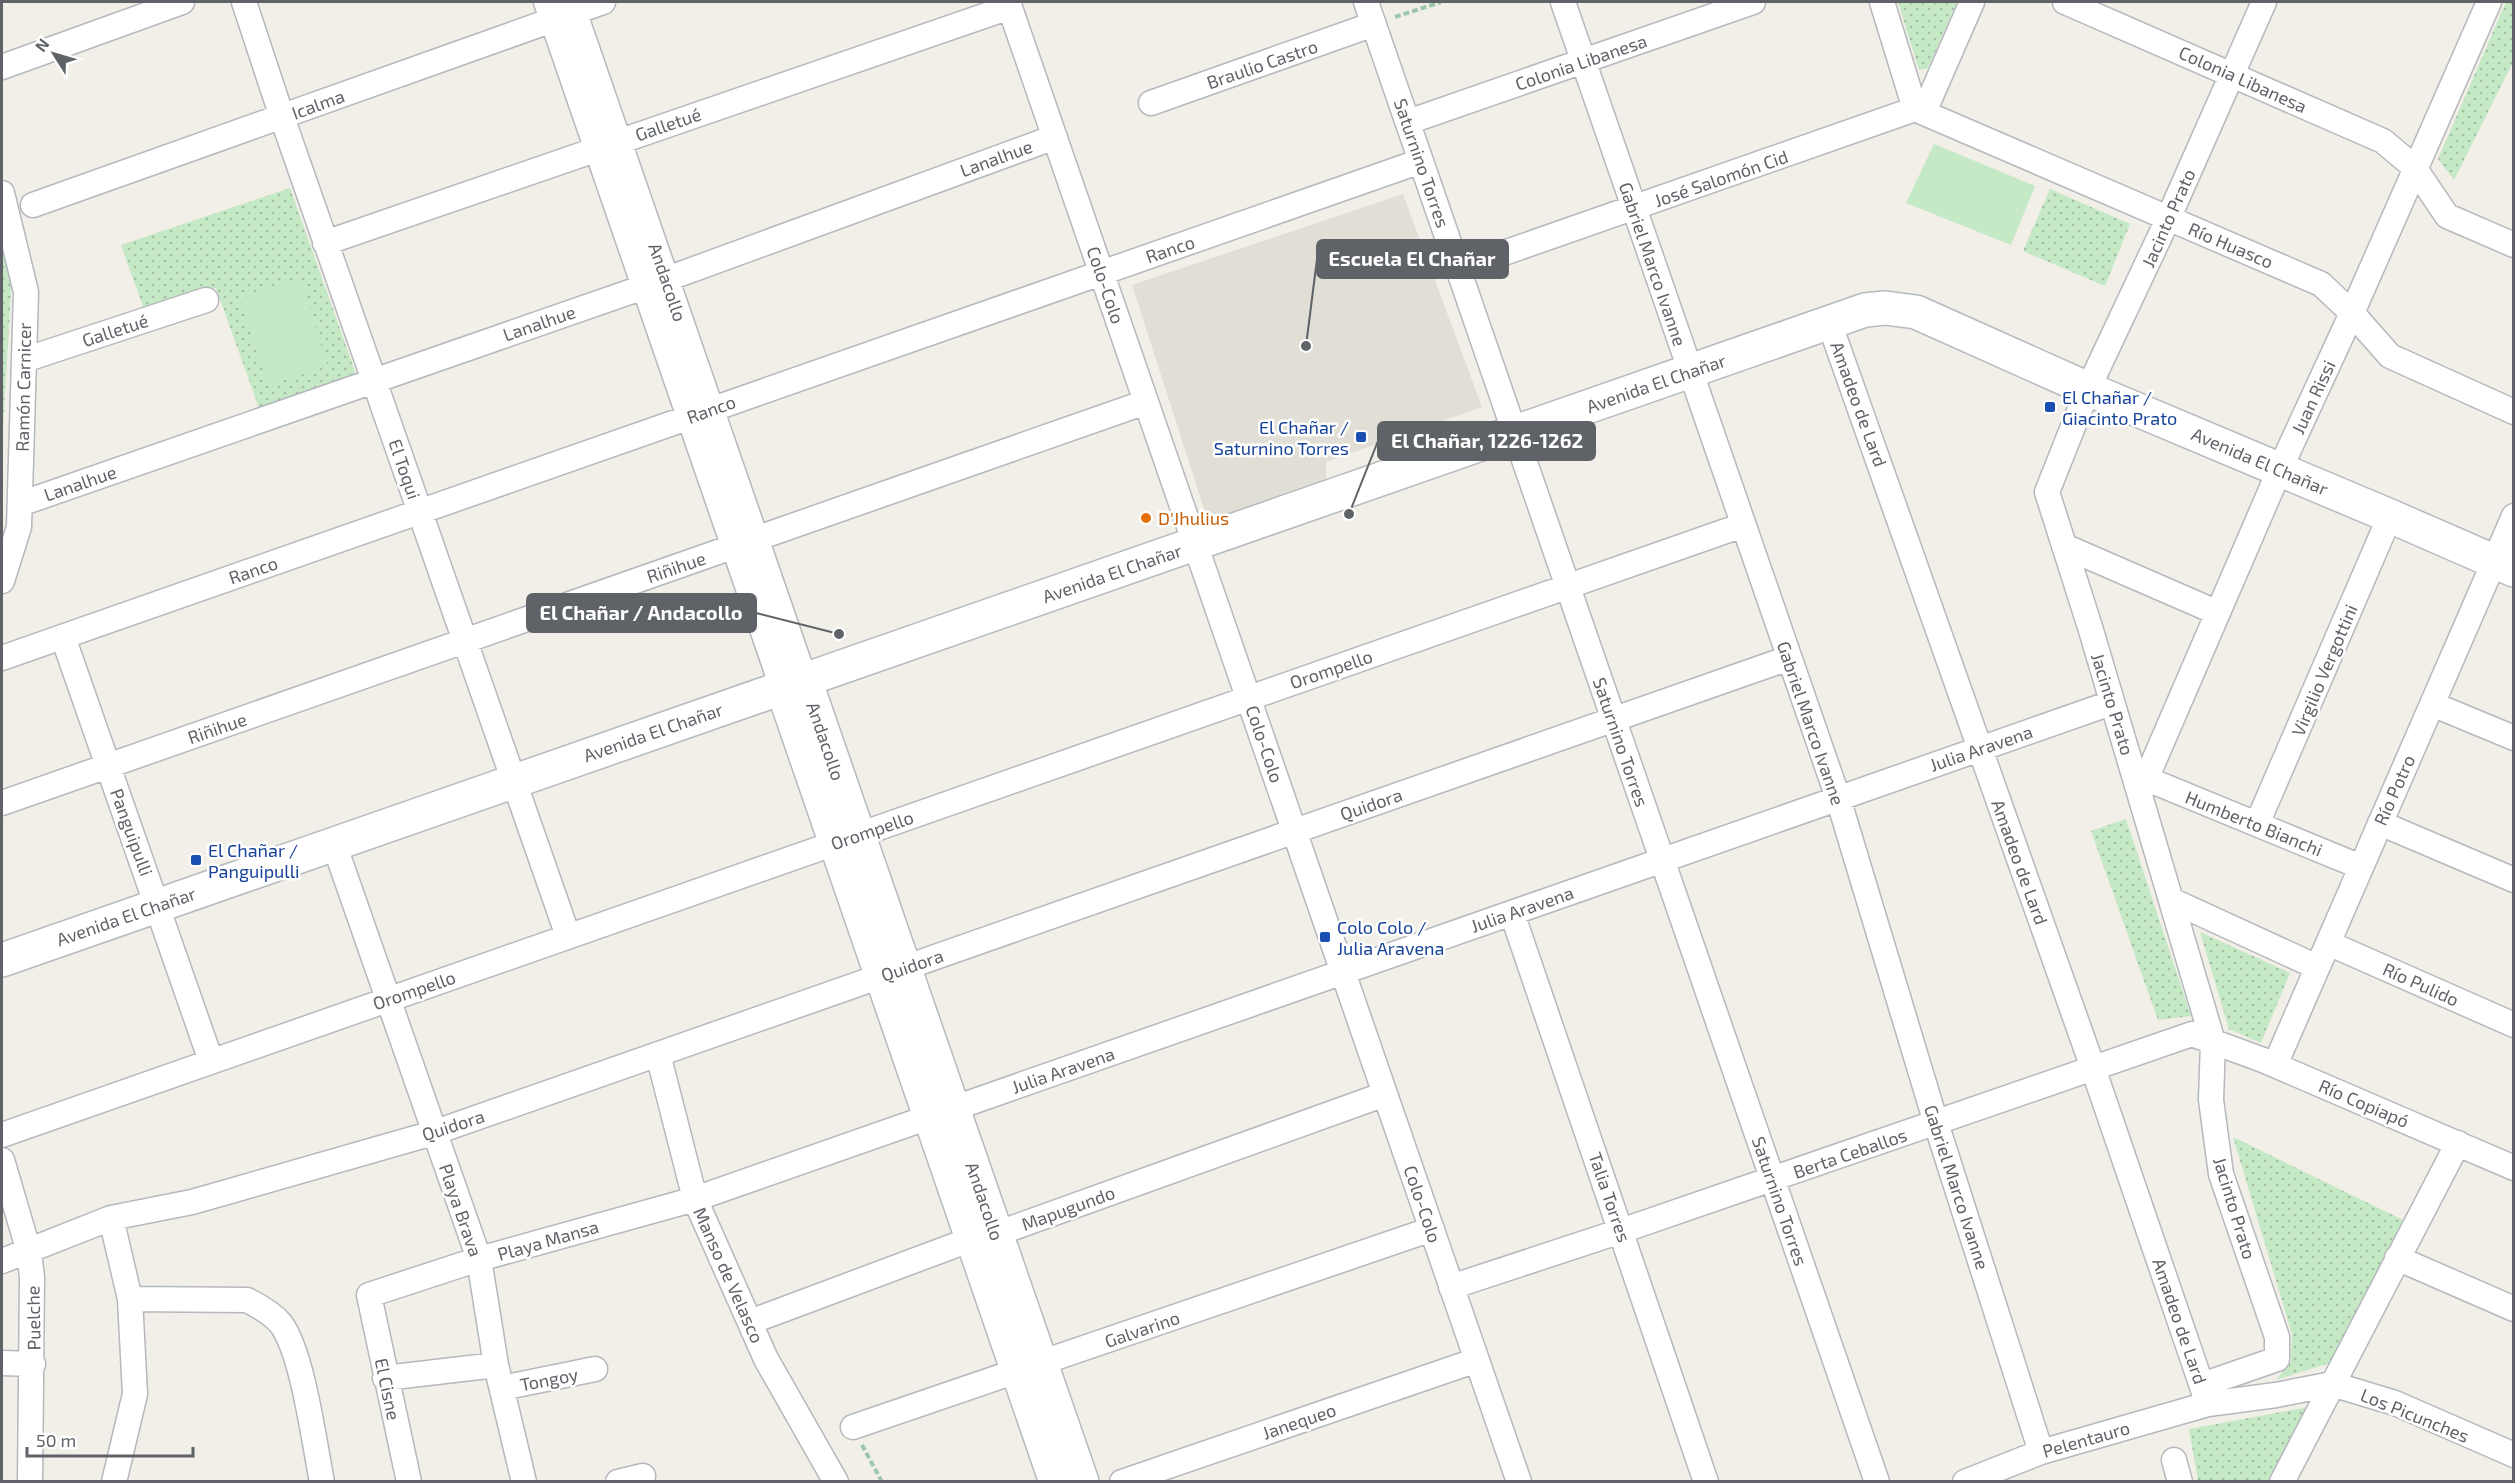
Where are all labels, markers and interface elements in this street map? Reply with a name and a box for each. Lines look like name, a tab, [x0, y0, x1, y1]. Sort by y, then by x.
north arrow	[24, 24, 84, 84]
street label: Colonia Libanesa	[1512, 29, 1650, 95]
text: N	[31, 34, 53, 55]
street label: Braulio Castro	[1204, 35, 1320, 93]
street label: Colonia Libanesa	[2176, 41, 2310, 117]
street label: Icalma	[289, 84, 347, 124]
street label: Saturnino Torres	[1390, 96, 1454, 230]
street label: Galletué	[632, 102, 704, 146]
street label: Lanalhue	[957, 135, 1035, 181]
street label: José Salomón Cid	[1651, 145, 1791, 211]
street label: Jacinto Prato	[2136, 165, 2200, 271]
street label: Gabriel Marco Ivanne	[1615, 179, 1691, 349]
street label: Río Huasco	[2185, 217, 2277, 273]
street label: Ranco	[1143, 230, 1197, 268]
street label: Andacollo	[644, 240, 692, 324]
callout: Escuela El Chañar	[1317, 240, 1508, 278]
street label: Colo-Colo	[1083, 244, 1129, 326]
text: Escuela El Chañar	[1329, 246, 1496, 270]
street label: Lanalhue	[500, 300, 578, 346]
street label: Galletué	[79, 309, 151, 351]
street label: Ramón Carnicer	[11, 322, 35, 452]
street label: Amadeo de Lard	[1826, 338, 1892, 470]
street label: Avenida El Chañar	[1583, 349, 1729, 417]
street label: Juan Rissi	[2286, 357, 2340, 437]
place label: El Chañar / Giacinto Prato	[2062, 386, 2177, 429]
street label: Ranco	[684, 390, 738, 428]
marker: El Chañar / Giacinto Prato	[2043, 400, 2057, 414]
place label: El Chañar / Saturnino Torres	[1214, 416, 1349, 459]
callout: El Chañar, 1226-1262	[1378, 422, 1595, 460]
street label: Avenida El Chañar	[2188, 422, 2332, 500]
text: El Chañar, 1226-1262	[1391, 428, 1583, 452]
marker: El Chañar / Saturnino Torres	[1354, 430, 1368, 444]
street label: El Toqui	[384, 436, 426, 502]
street label: Lanalhue	[41, 460, 119, 506]
place label: D'Jhulius	[1158, 507, 1229, 529]
marker: D'Jhulius	[1139, 511, 1153, 525]
street label: Avenida El Chañar	[1039, 539, 1185, 607]
street label: Riñihue	[644, 547, 708, 587]
street label: Ranco	[226, 551, 280, 589]
callout: El Chañar / Andacollo	[527, 594, 756, 632]
text: El Chañar / Andacollo	[539, 600, 743, 624]
street label: Virgilio Vergottini	[2286, 601, 2362, 739]
street label: Gabriel Marco Ivanne	[1773, 638, 1849, 808]
street label: Orompello	[1287, 645, 1375, 693]
street label: Jacinto Prato	[2087, 650, 2139, 758]
street label: Saturnino Torres	[1589, 675, 1653, 809]
street label: Avenida El Chañar	[580, 698, 726, 766]
street label: Andacollo	[802, 699, 850, 783]
street label: Colo-Colo	[1242, 703, 1288, 785]
street label: Riñihue	[185, 708, 249, 748]
street label: Julia Aravena	[1927, 720, 2035, 776]
street label: Río Potro	[2369, 751, 2419, 829]
street label: Quidora	[1337, 783, 1405, 825]
street label: Panguipulli	[106, 785, 158, 879]
street label: Humberto Bianchi	[2182, 785, 2326, 861]
street label: Amadeo de Lard	[1987, 796, 2053, 928]
street label: Orompello	[828, 806, 916, 854]
place label: El Chañar / Panguipulli	[208, 839, 300, 882]
marker: El Chañar / Panguipulli	[189, 853, 203, 867]
street label: Julia Aravena	[1468, 881, 1576, 937]
street label: Avenida El Chañar	[53, 882, 199, 950]
place label: Colo Colo / Julia Aravena	[1337, 916, 1444, 959]
marker: Colo Colo / Julia Aravena	[1318, 930, 1332, 944]
street label: Quidora	[878, 944, 946, 986]
street label: Río Pulido	[2379, 957, 2463, 1011]
street label: Orompello	[370, 966, 458, 1014]
street label: Julia Aravena	[1009, 1042, 1117, 1098]
street label: Río Copiapó	[2316, 1074, 2412, 1132]
street label: Gabriel Marco Ivanne	[1920, 1102, 1994, 1272]
street label: Quidora	[419, 1105, 487, 1145]
street label: Berta Ceballos	[1790, 1123, 1910, 1183]
street label: Saturnino Torres	[1748, 1134, 1812, 1268]
street label: Talia Torres	[1584, 1149, 1636, 1245]
street label: Jacinto Prato	[2209, 1154, 2261, 1262]
street label: Andacollo	[961, 1159, 1009, 1243]
street label: Playa Brava	[435, 1161, 487, 1259]
street label: Colo-Colo	[1400, 1163, 1446, 1245]
street label: Mapugundo	[1018, 1181, 1118, 1235]
street label: Manso de Velasco	[689, 1204, 769, 1346]
street label: Playa Mansa	[495, 1215, 601, 1265]
street label: Amadeo de Lard	[2148, 1255, 2212, 1387]
street label: Puelche	[21, 1285, 45, 1351]
street label: Galvarino	[1102, 1306, 1182, 1352]
street label: El Cisne	[371, 1356, 405, 1422]
street label: Tongoy	[518, 1363, 580, 1395]
street label: Los Picunches	[2357, 1383, 2473, 1447]
street label: Janequeo	[1259, 1398, 1339, 1444]
street label: Pelentauro	[2040, 1416, 2132, 1462]
scale bar	[27, 1420, 194, 1458]
text: 50 m	[36, 1429, 76, 1451]

